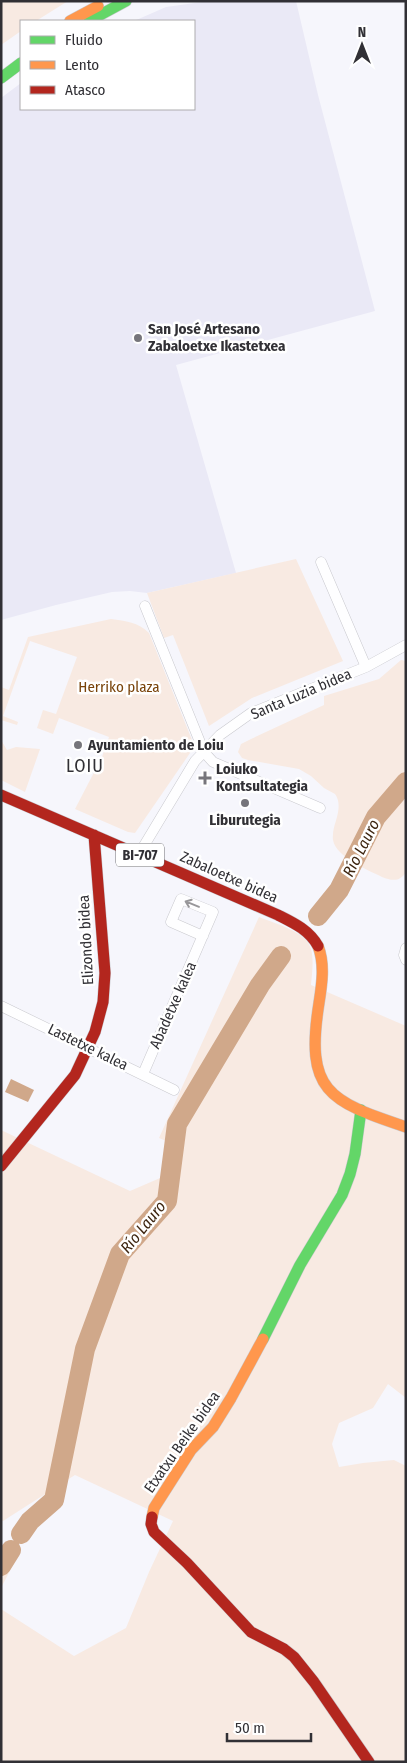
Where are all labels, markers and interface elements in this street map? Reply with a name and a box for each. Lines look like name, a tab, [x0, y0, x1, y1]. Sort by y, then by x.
legend	[20, 20, 195, 110]
north arrow	[337, 20, 387, 70]
text: N	[358, 24, 366, 41]
text: Fluido	[65, 31, 103, 49]
text: Lento	[65, 56, 99, 74]
text: Atasco	[65, 81, 105, 99]
place label: San José Artesano Zabaloetxe Ikastetxea	[148, 320, 286, 355]
marker: San José Artesano Zabaloetxe Ikastetxea	[132, 332, 144, 344]
street label: Santa Luzia bidea	[248, 665, 354, 723]
park label: Herriko plaza	[78, 678, 160, 696]
place label: Ayuntamiento de Loiu	[87, 736, 224, 754]
marker: Ayuntamiento de Loiu	[72, 739, 84, 751]
district label: LOIU	[66, 755, 104, 777]
place label: Loiuko Kontsultategia	[216, 760, 309, 795]
marker: Loiuko Kontsultategia	[198, 771, 212, 785]
marker: Liburutegia	[239, 797, 251, 809]
place label: Liburutegia	[209, 811, 281, 829]
water label: Río Lauro	[339, 816, 383, 880]
road number: BI-707	[116, 844, 164, 866]
street label: Zabaloetxe bidea	[177, 847, 281, 907]
street label: Elizondo bidea	[75, 895, 97, 985]
one-way arrow	[185, 898, 200, 908]
street label: Abadetxe kalea	[146, 959, 200, 1051]
street label: Lastetxe kalea	[45, 1020, 131, 1074]
water label: Río Lauro	[116, 1197, 170, 1257]
street label: Etxatxu Beike bidea	[140, 1388, 224, 1496]
scale bar	[227, 1710, 311, 1742]
text: 50 m	[235, 1719, 265, 1737]

